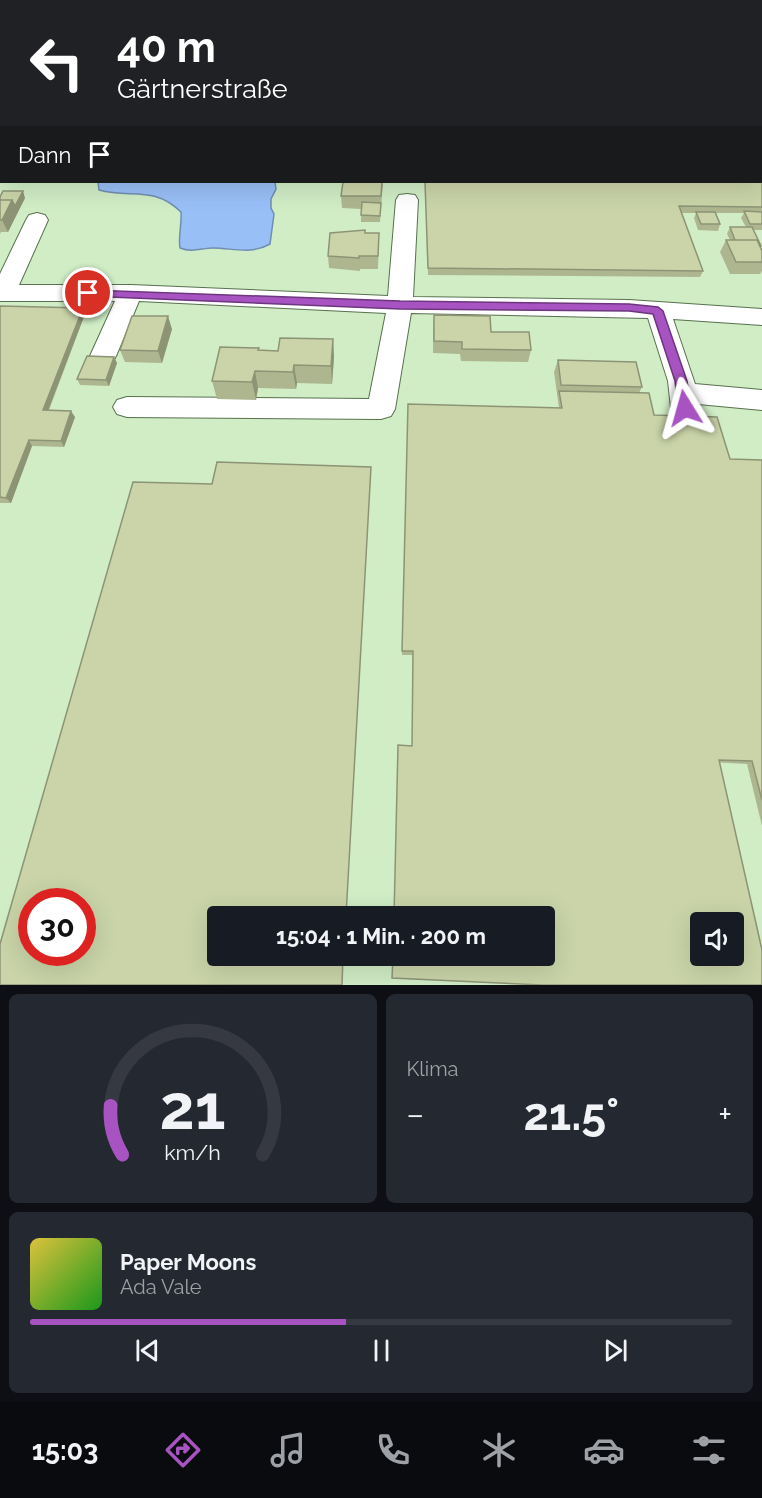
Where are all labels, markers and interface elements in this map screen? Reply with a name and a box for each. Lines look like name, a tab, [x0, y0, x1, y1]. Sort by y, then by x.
text: 40 m	[117, 23, 216, 72]
icon: left	[18, 24, 96, 102]
text: Gärtnerstraße	[117, 73, 288, 104]
icon: arrive	[83, 138, 116, 171]
text: Dann	[18, 142, 71, 168]
pin	[62, 267, 113, 318]
icon: arrive	[71, 276, 104, 309]
position arrow	[653, 376, 717, 440]
speed limit sign: 30	[18, 888, 96, 966]
map controls	[690, 912, 744, 966]
button: sound	[690, 912, 744, 966]
text: 15:04 · 1 Min. · 200 m	[276, 923, 486, 949]
text: Klima	[407, 1057, 458, 1081]
text: 21	[160, 1070, 226, 1144]
text: 21.5°	[524, 1088, 619, 1141]
text: −	[407, 1095, 424, 1134]
text: +	[718, 1095, 732, 1134]
text: km/h	[164, 1141, 221, 1166]
text: Paper Moons	[120, 1249, 256, 1275]
text: Ada Vale	[120, 1275, 202, 1299]
icon: previous	[131, 1334, 164, 1367]
icon: pause	[365, 1334, 398, 1367]
icon: next	[599, 1334, 632, 1367]
icon: directions	[162, 1429, 204, 1471]
icon: music	[267, 1429, 309, 1471]
icon: phone	[372, 1429, 414, 1471]
icon: climate	[478, 1429, 520, 1471]
icon: car	[583, 1429, 625, 1471]
icon: filters	[688, 1429, 730, 1471]
text: 15:03	[32, 1435, 98, 1466]

